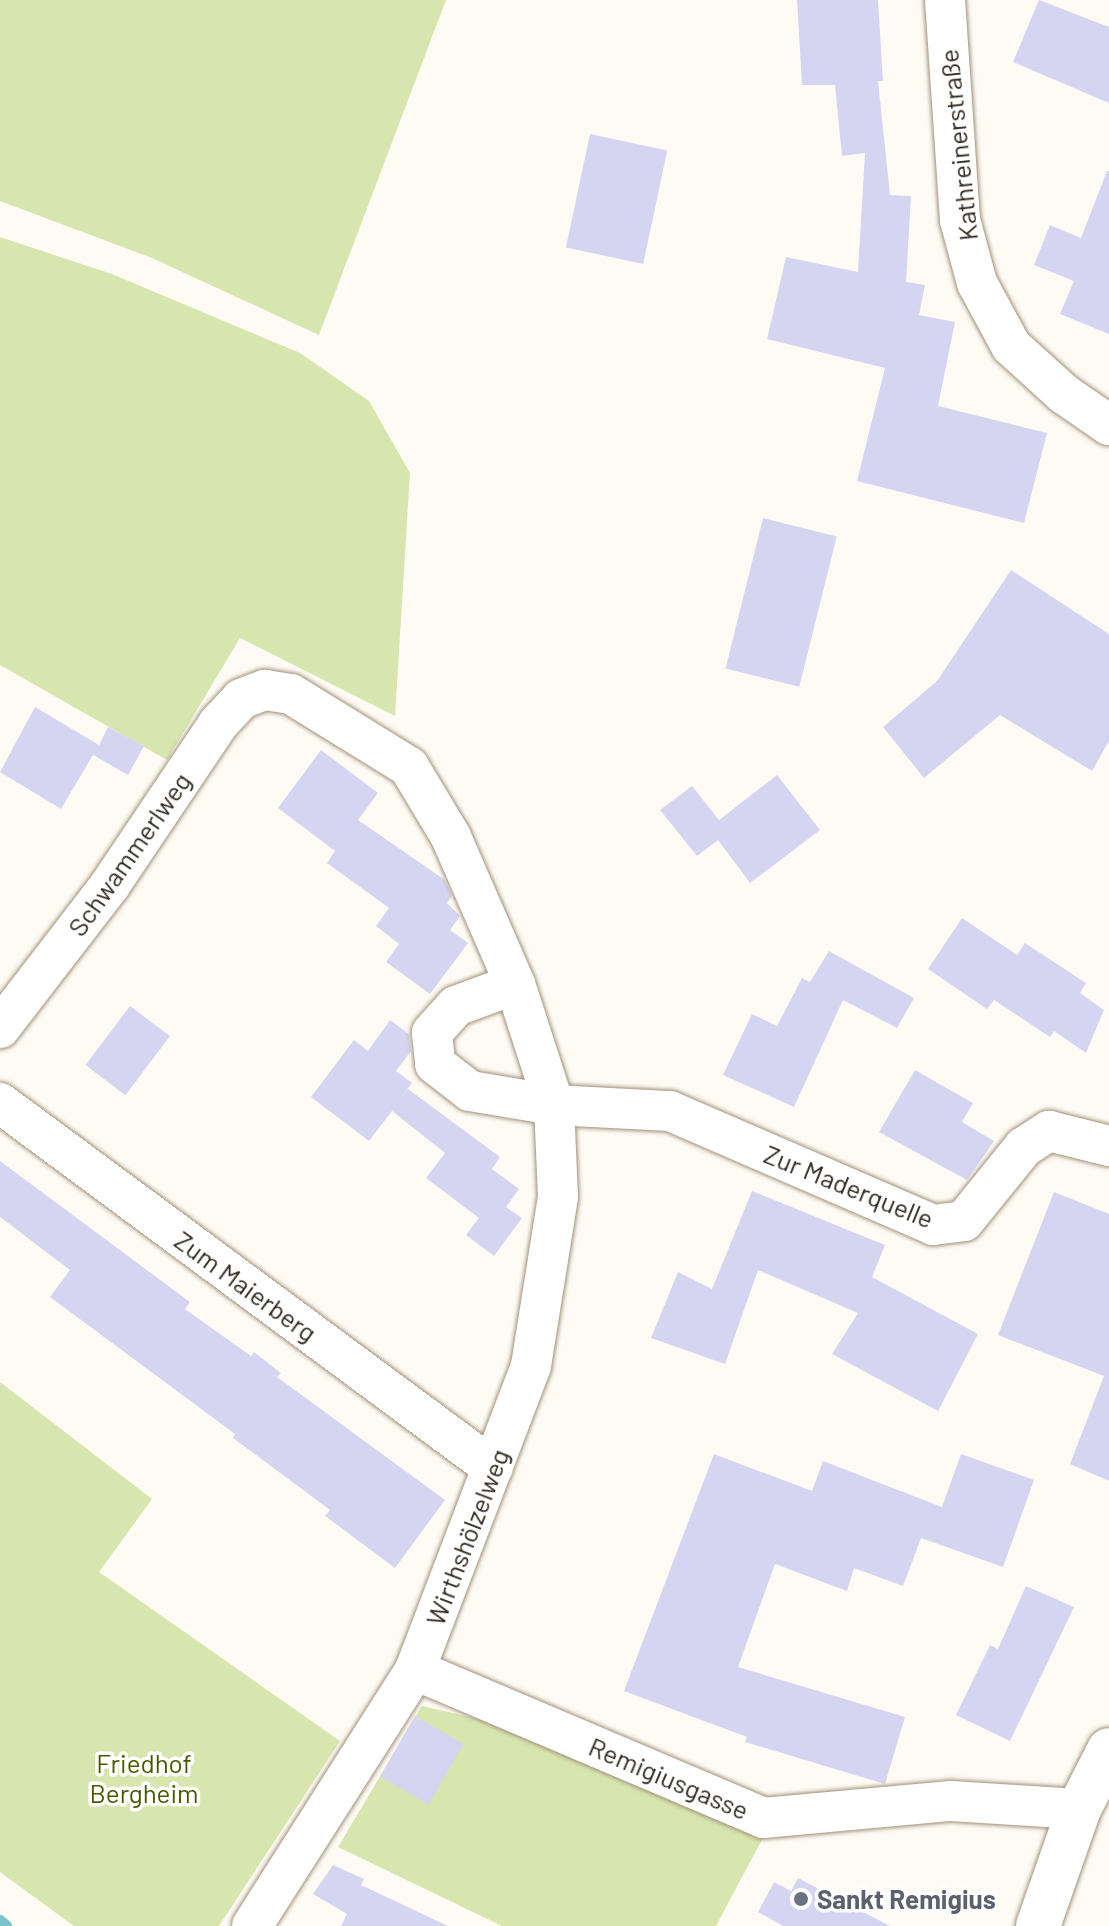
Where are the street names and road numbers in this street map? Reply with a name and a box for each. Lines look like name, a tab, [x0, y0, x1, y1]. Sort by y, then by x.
street label: Kathreinerstraße	[932, 48, 984, 242]
street label: Schwammerlweg	[61, 766, 197, 942]
street label: Zur Maderquelle	[760, 1138, 938, 1234]
street label: Zum Maierberg	[169, 1224, 323, 1348]
street label: Wirthshölzelweg	[419, 1444, 515, 1630]
street label: Remigiusgasse	[584, 1730, 754, 1826]

